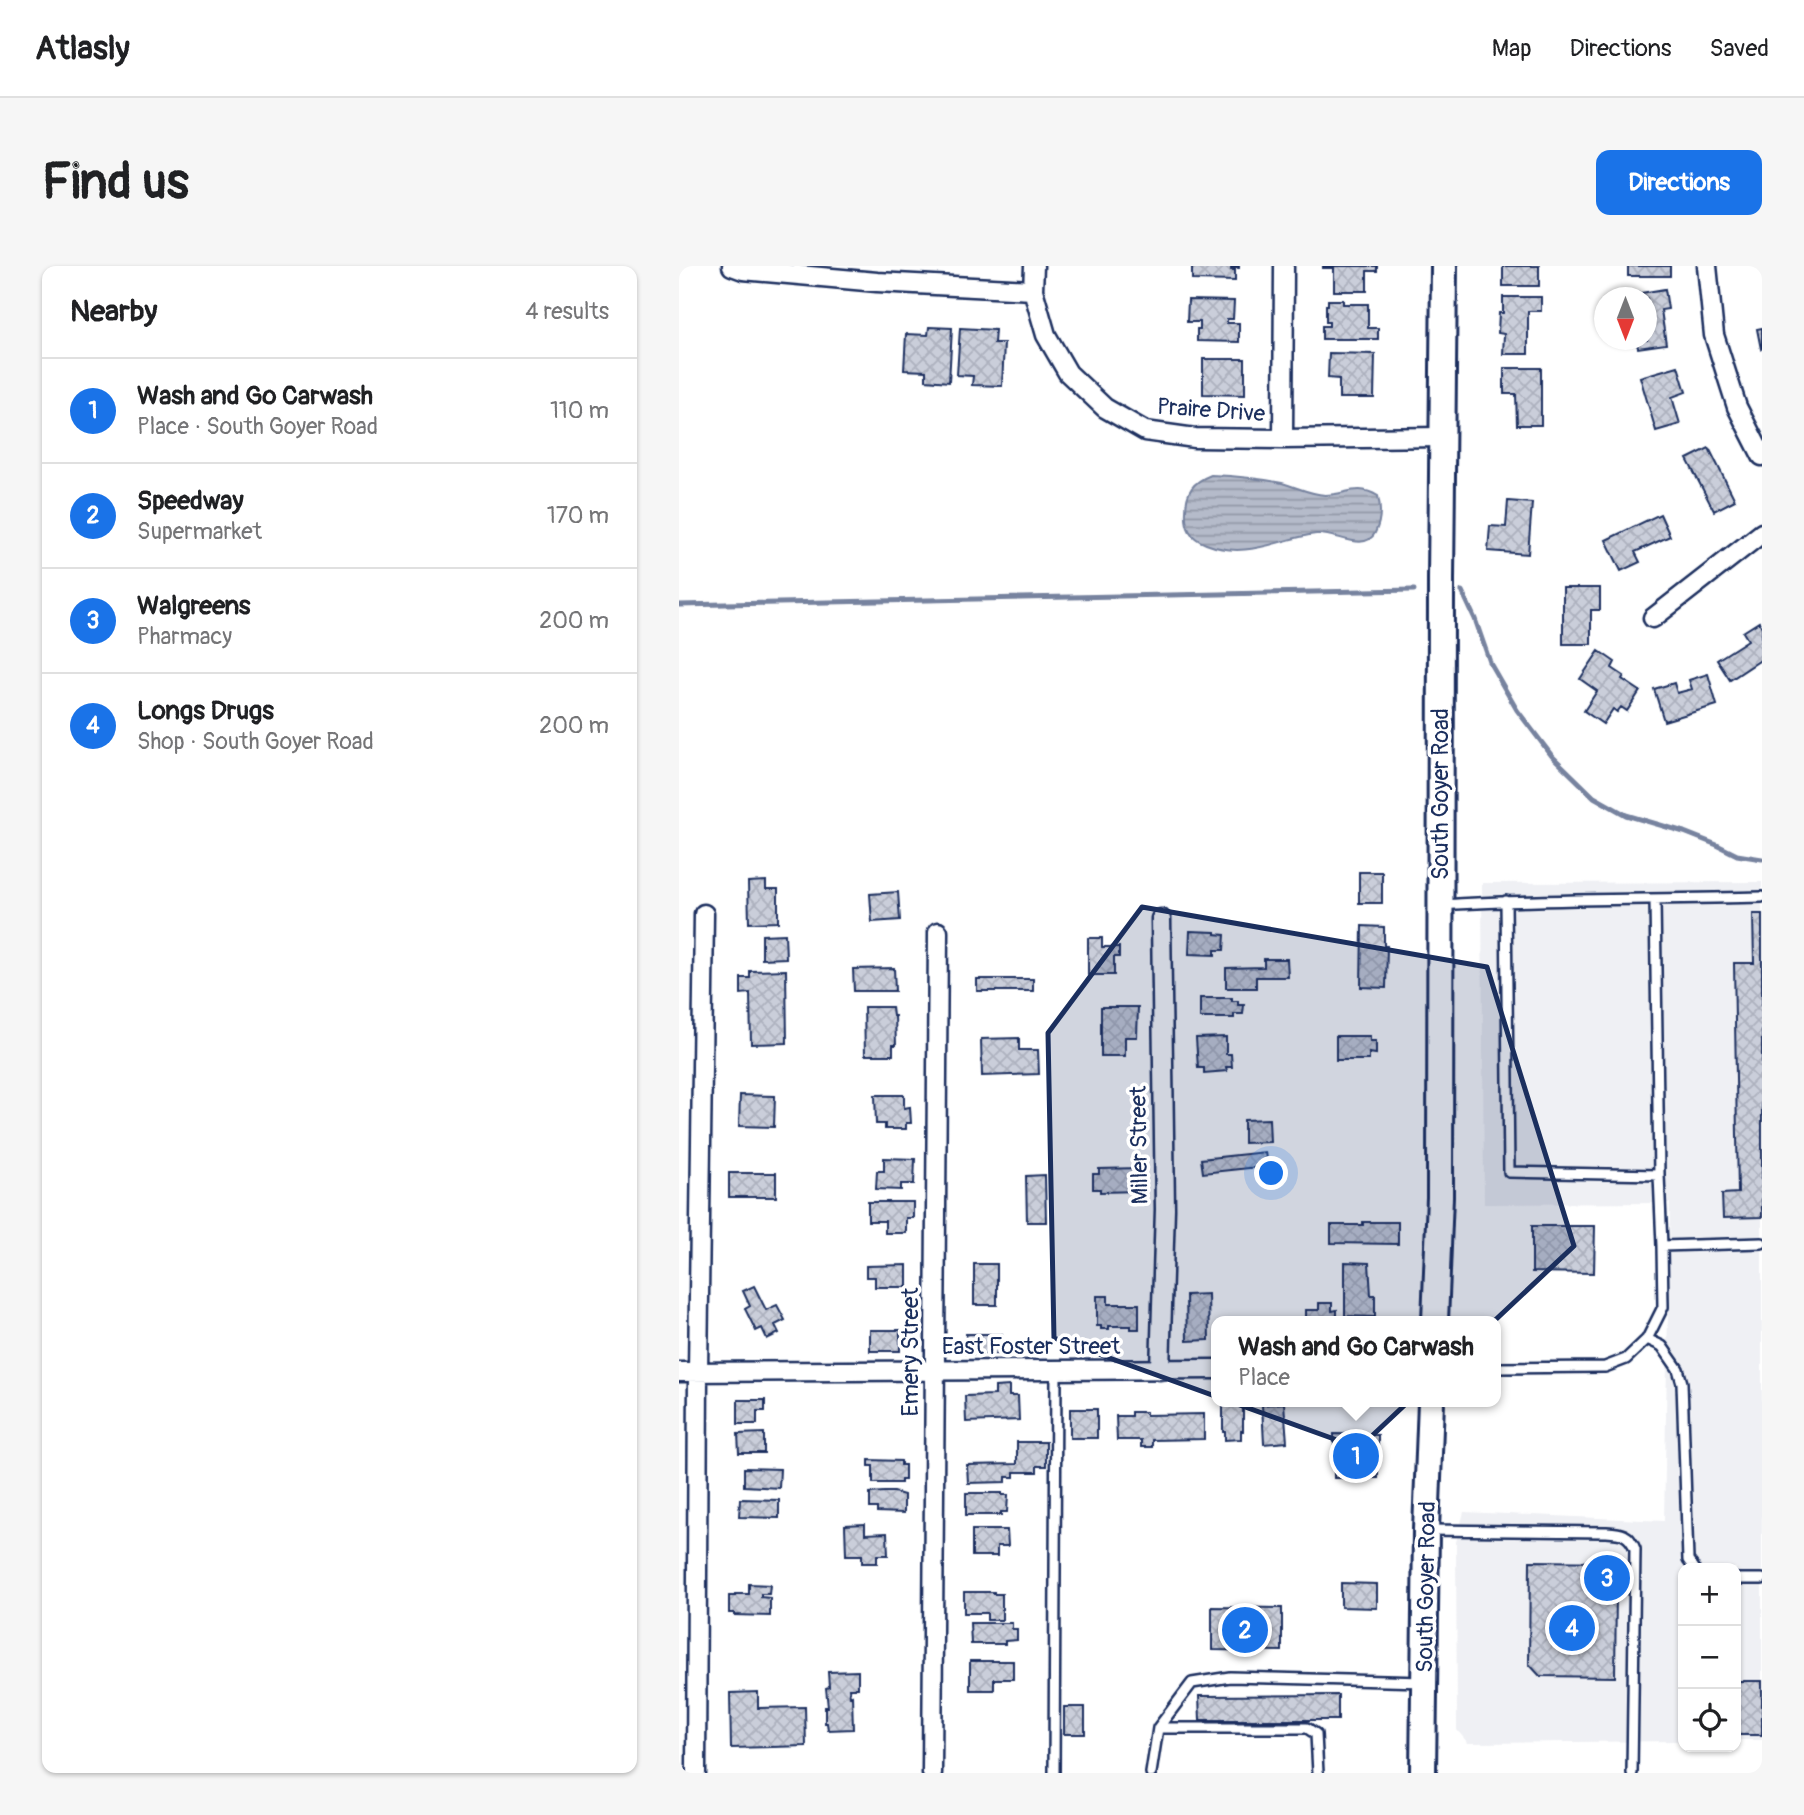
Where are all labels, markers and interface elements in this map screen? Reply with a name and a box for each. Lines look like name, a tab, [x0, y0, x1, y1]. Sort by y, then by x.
text: Atlasly	[35, 28, 130, 69]
text: Map	[1492, 34, 1532, 63]
text: Directions	[1570, 34, 1671, 63]
text: Saved	[1709, 34, 1769, 63]
button: Directions	[1596, 150, 1762, 215]
text: Find us	[42, 152, 189, 213]
north arrow	[1594, 287, 1657, 350]
text: Nearby	[70, 293, 157, 330]
text: 4 results	[525, 297, 609, 326]
text: Wash and Go Carwash	[137, 380, 373, 412]
street label: Praire Drive	[1156, 392, 1267, 428]
text: 1	[89, 396, 98, 425]
text: 110 m	[550, 396, 609, 425]
text: Place · South Goyer Road	[137, 412, 378, 441]
text: Speedway	[137, 485, 244, 517]
text: 2	[87, 501, 99, 530]
text: 170 m	[547, 501, 609, 530]
text: Supermarket	[137, 517, 262, 546]
text: Walgreens	[137, 590, 250, 622]
text: 3	[87, 606, 99, 635]
text: 200 m	[539, 606, 609, 635]
text: Pharmacy	[137, 622, 232, 651]
text: Longs Drugs	[137, 695, 274, 727]
street label: South Goyer Road	[1426, 708, 1455, 880]
text: 4	[86, 711, 100, 740]
text: 200 m	[539, 711, 609, 740]
text: Shop · South Goyer Road	[137, 727, 374, 756]
street label: Miller Street	[1123, 1085, 1155, 1205]
your location	[1254, 1156, 1288, 1190]
street label: Emery Street	[896, 1287, 925, 1417]
popup	[1211, 1316, 1501, 1407]
text: Wash and Go Carwash	[1238, 1331, 1474, 1363]
street label: East Foster Street	[942, 1332, 1121, 1361]
text: Place	[1238, 1363, 1290, 1392]
pin: 1	[1333, 1430, 1379, 1482]
street label: South Goyer Road	[1410, 1501, 1442, 1673]
pin: 3	[1584, 1552, 1630, 1604]
map controls	[1678, 1563, 1741, 1752]
button: +	[1678, 1563, 1741, 1626]
pin: 4	[1549, 1602, 1595, 1654]
pin: 2	[1222, 1604, 1268, 1656]
button: −	[1678, 1626, 1741, 1689]
button: locate	[1678, 1689, 1741, 1752]

